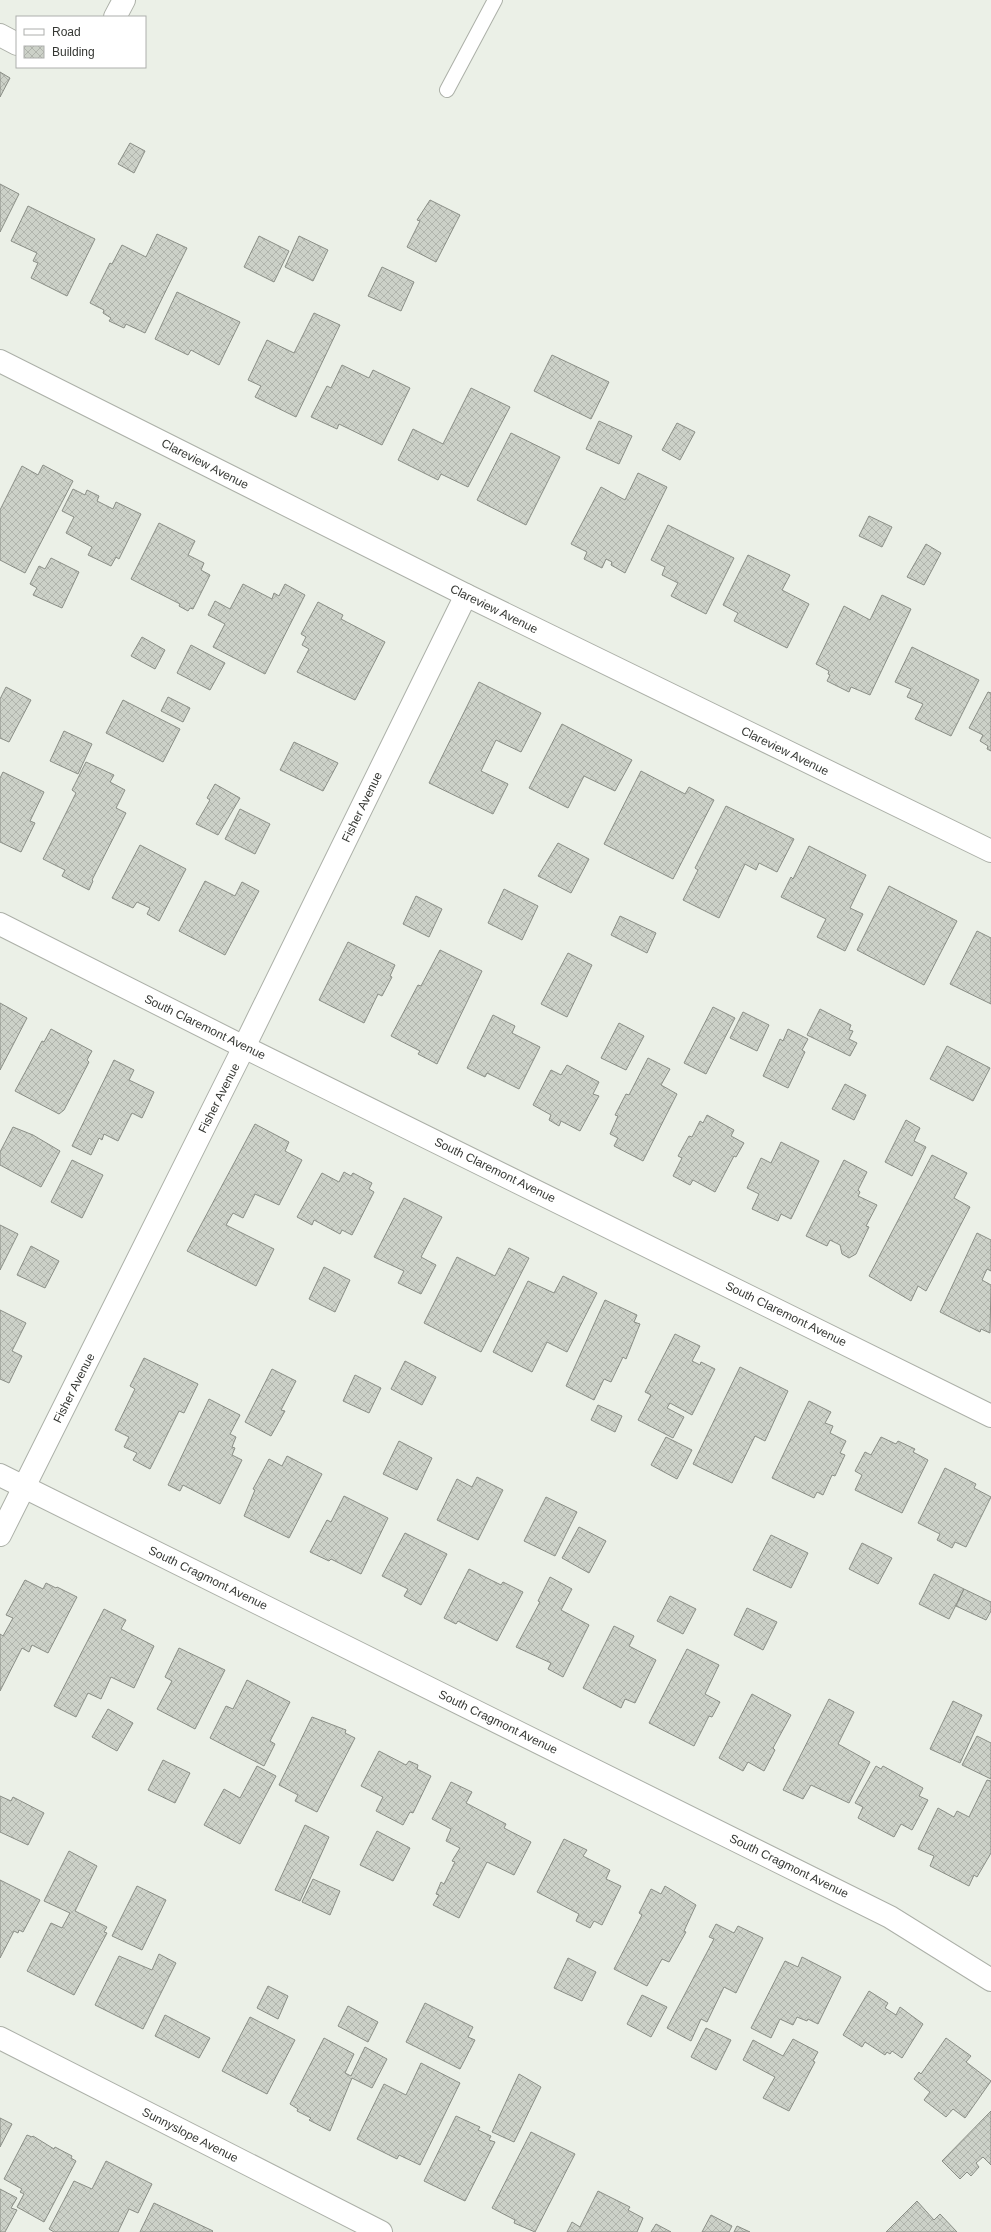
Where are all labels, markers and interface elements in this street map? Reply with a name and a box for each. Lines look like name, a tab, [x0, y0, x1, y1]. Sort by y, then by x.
legend	[16, 16, 146, 68]
text: Road	[52, 25, 81, 39]
text: Building	[52, 45, 95, 59]
street label: Clareview Avenue	[159, 436, 251, 492]
street label: Clareview Avenue	[448, 582, 540, 636]
street label: Clareview Avenue	[739, 724, 831, 778]
street label: Fisher Avenue	[339, 769, 385, 844]
street label: South Claremont Avenue	[142, 992, 268, 1063]
street label: Fisher Avenue	[195, 1060, 243, 1135]
street label: South Claremont Avenue	[432, 1135, 558, 1206]
street label: South Claremont Avenue	[723, 1279, 849, 1350]
street label: Fisher Avenue	[50, 1350, 98, 1425]
street label: South Cragmont Avenue	[146, 1543, 270, 1613]
street label: South Cragmont Avenue	[436, 1687, 560, 1757]
street label: South Cragmont Avenue	[727, 1831, 851, 1901]
street label: Sunnyslope Avenue	[140, 2105, 241, 2165]

